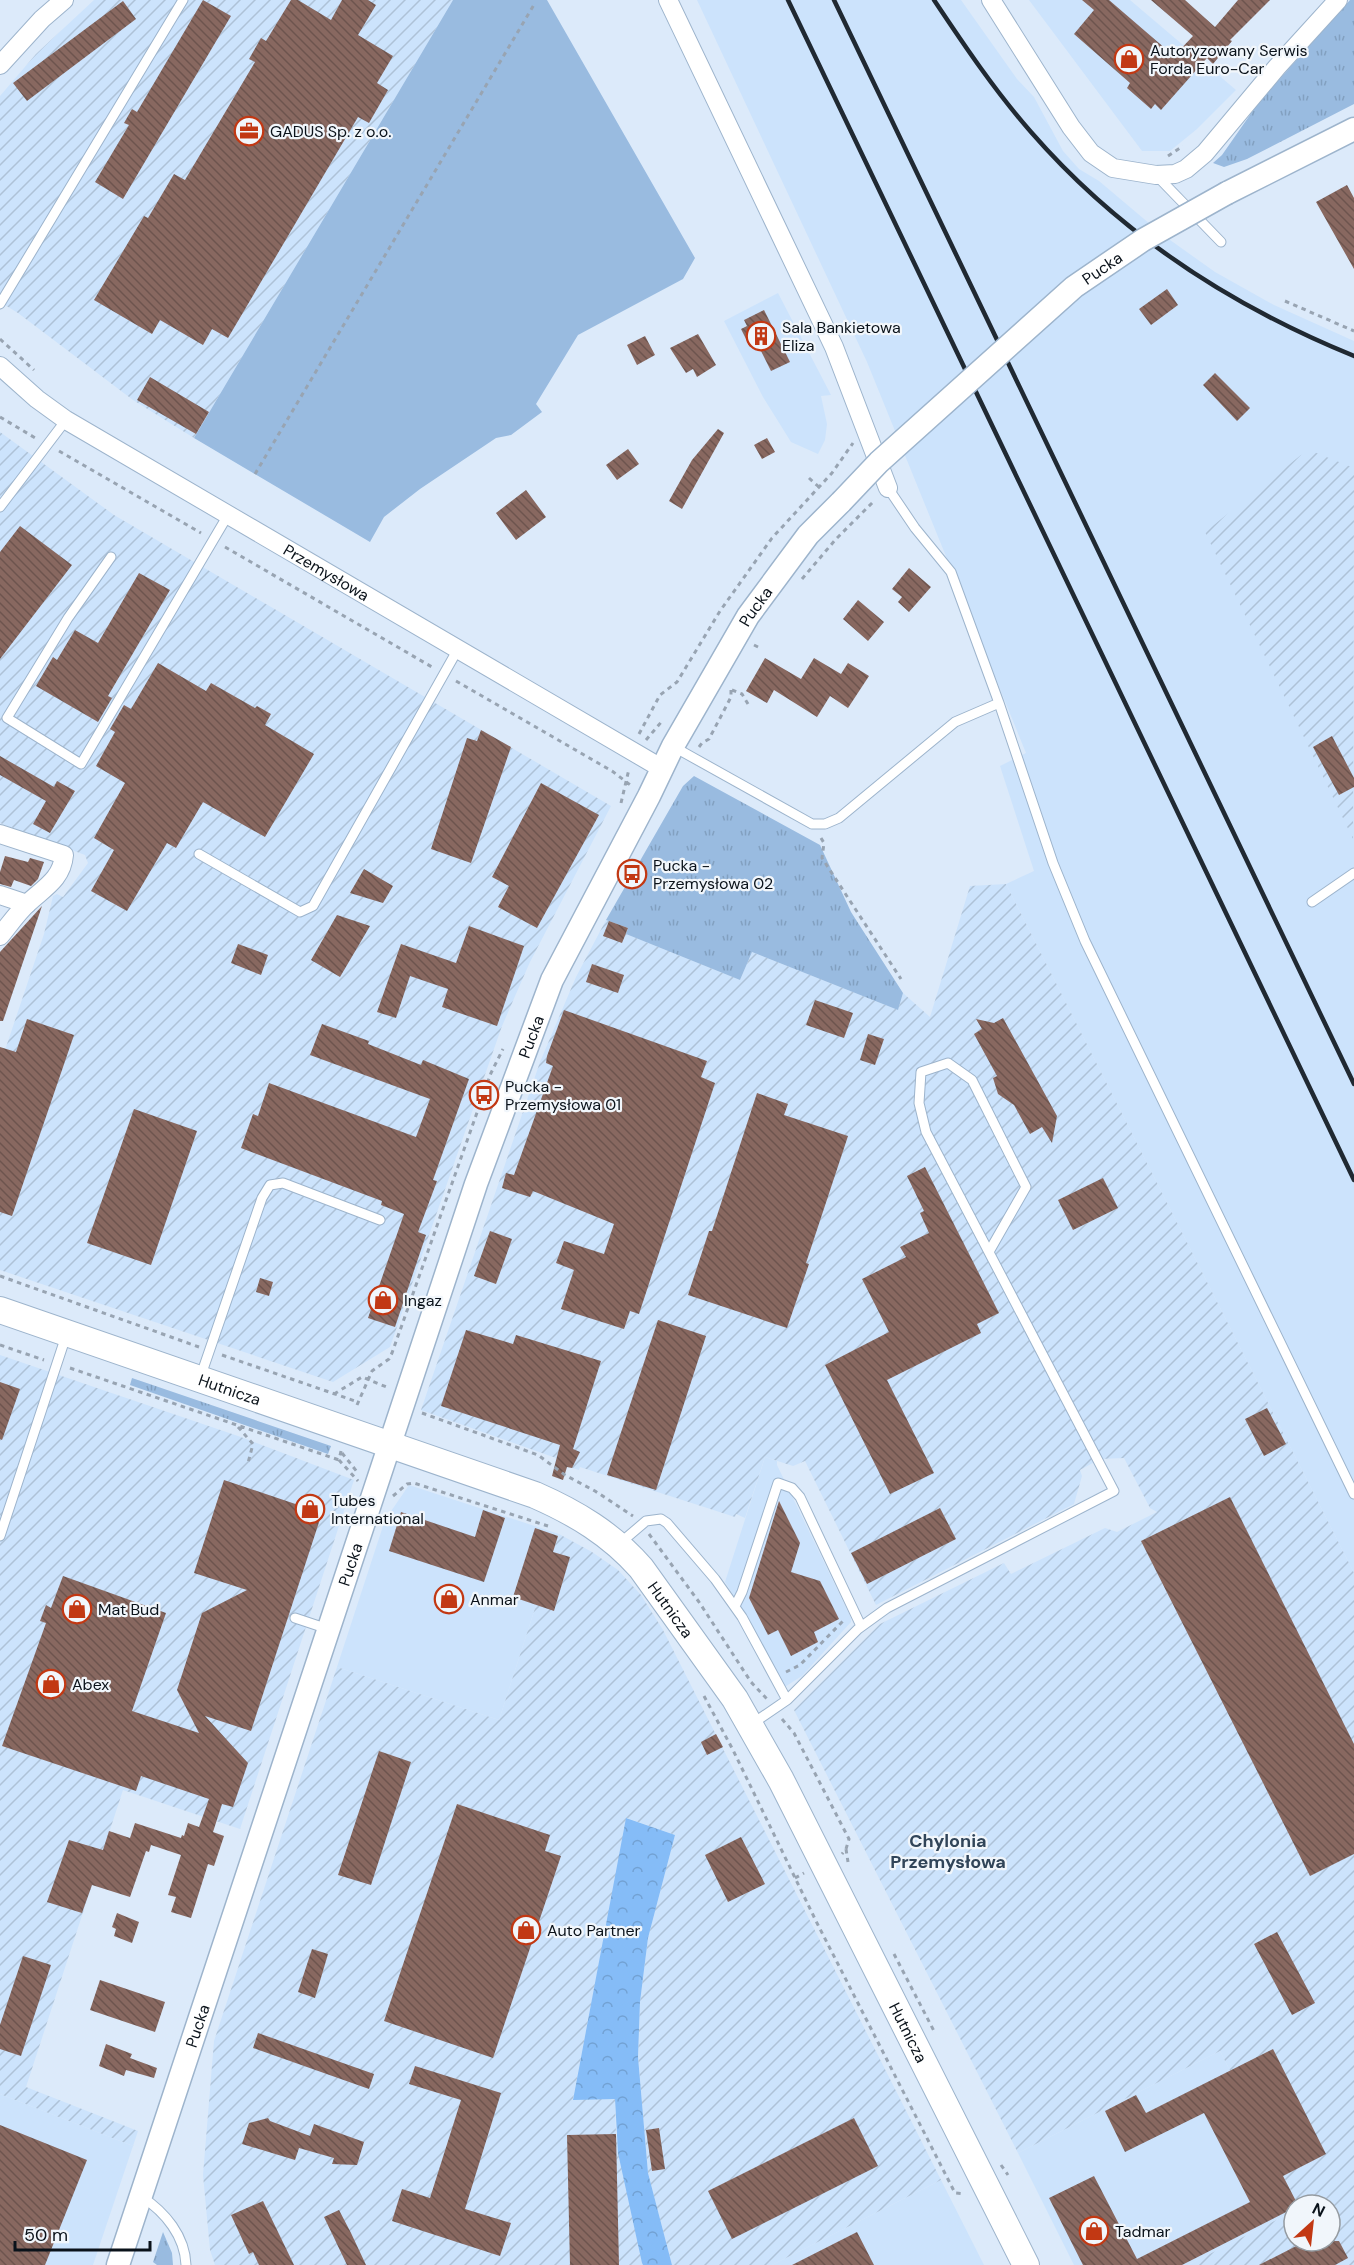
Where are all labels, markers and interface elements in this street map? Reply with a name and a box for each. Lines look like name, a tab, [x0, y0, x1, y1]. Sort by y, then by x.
place label: Autoryzowany Serwis Forda Euro-Car	[1150, 40, 1308, 79]
shop icon: Autoryzowany Serwis Forda Euro-Car	[1113, 43, 1145, 75]
office icon: GADUS Sp. z o.o.	[233, 115, 265, 147]
place label: GADUS Sp. z o.o.	[270, 121, 391, 142]
street label: Pucka	[1078, 247, 1126, 290]
place label: Sala Bankietowa Eliza	[782, 317, 901, 356]
building icon: Sala Bankietowa Eliza	[745, 320, 777, 352]
street label: Przemysłowa	[279, 539, 373, 606]
street label: Pucka	[734, 583, 777, 630]
place label: Pucka - Przemysłowa 02	[653, 855, 773, 894]
bus stop icon: Pucka - Przemysłowa 02	[616, 858, 648, 890]
street label: Pucka	[514, 1012, 549, 1061]
place label: Pucka - Przemysłowa 01	[505, 1076, 621, 1115]
bus stop icon: Pucka - Przemysłowa 01	[468, 1079, 500, 1111]
shop icon: Ingaz	[367, 1284, 399, 1316]
place label: Ingaz	[404, 1290, 442, 1311]
street label: Hutnicza	[196, 1369, 263, 1410]
place label: Tubes International	[331, 1490, 424, 1529]
shop icon: Tubes International	[294, 1493, 326, 1525]
street label: Pucka	[334, 1540, 367, 1589]
street label: Hutnicza	[643, 1577, 698, 1642]
shop icon: Anmar	[433, 1583, 465, 1615]
place label: Anmar	[470, 1589, 519, 1610]
shop icon: Mat Bud	[61, 1593, 93, 1625]
place label: Mat Bud	[98, 1599, 159, 1620]
shop icon: Abex	[35, 1668, 67, 1700]
place label: Abex	[72, 1674, 109, 1695]
district label: Chylonia Przemysłowa	[890, 1829, 1006, 1874]
shop icon: Auto Partner	[510, 1914, 542, 1946]
place label: Auto Partner	[547, 1920, 640, 1941]
street label: Hutnicza	[884, 1999, 932, 2066]
street label: Pucka	[181, 2002, 215, 2050]
north arrow	[1282, 2193, 1342, 2253]
text: N	[1309, 2198, 1329, 2222]
scale bar	[15, 2214, 150, 2252]
shop icon: Tadmar	[1078, 2215, 1110, 2247]
place label: Tadmar	[1115, 2221, 1170, 2242]
text: 50 m	[24, 2223, 68, 2247]

